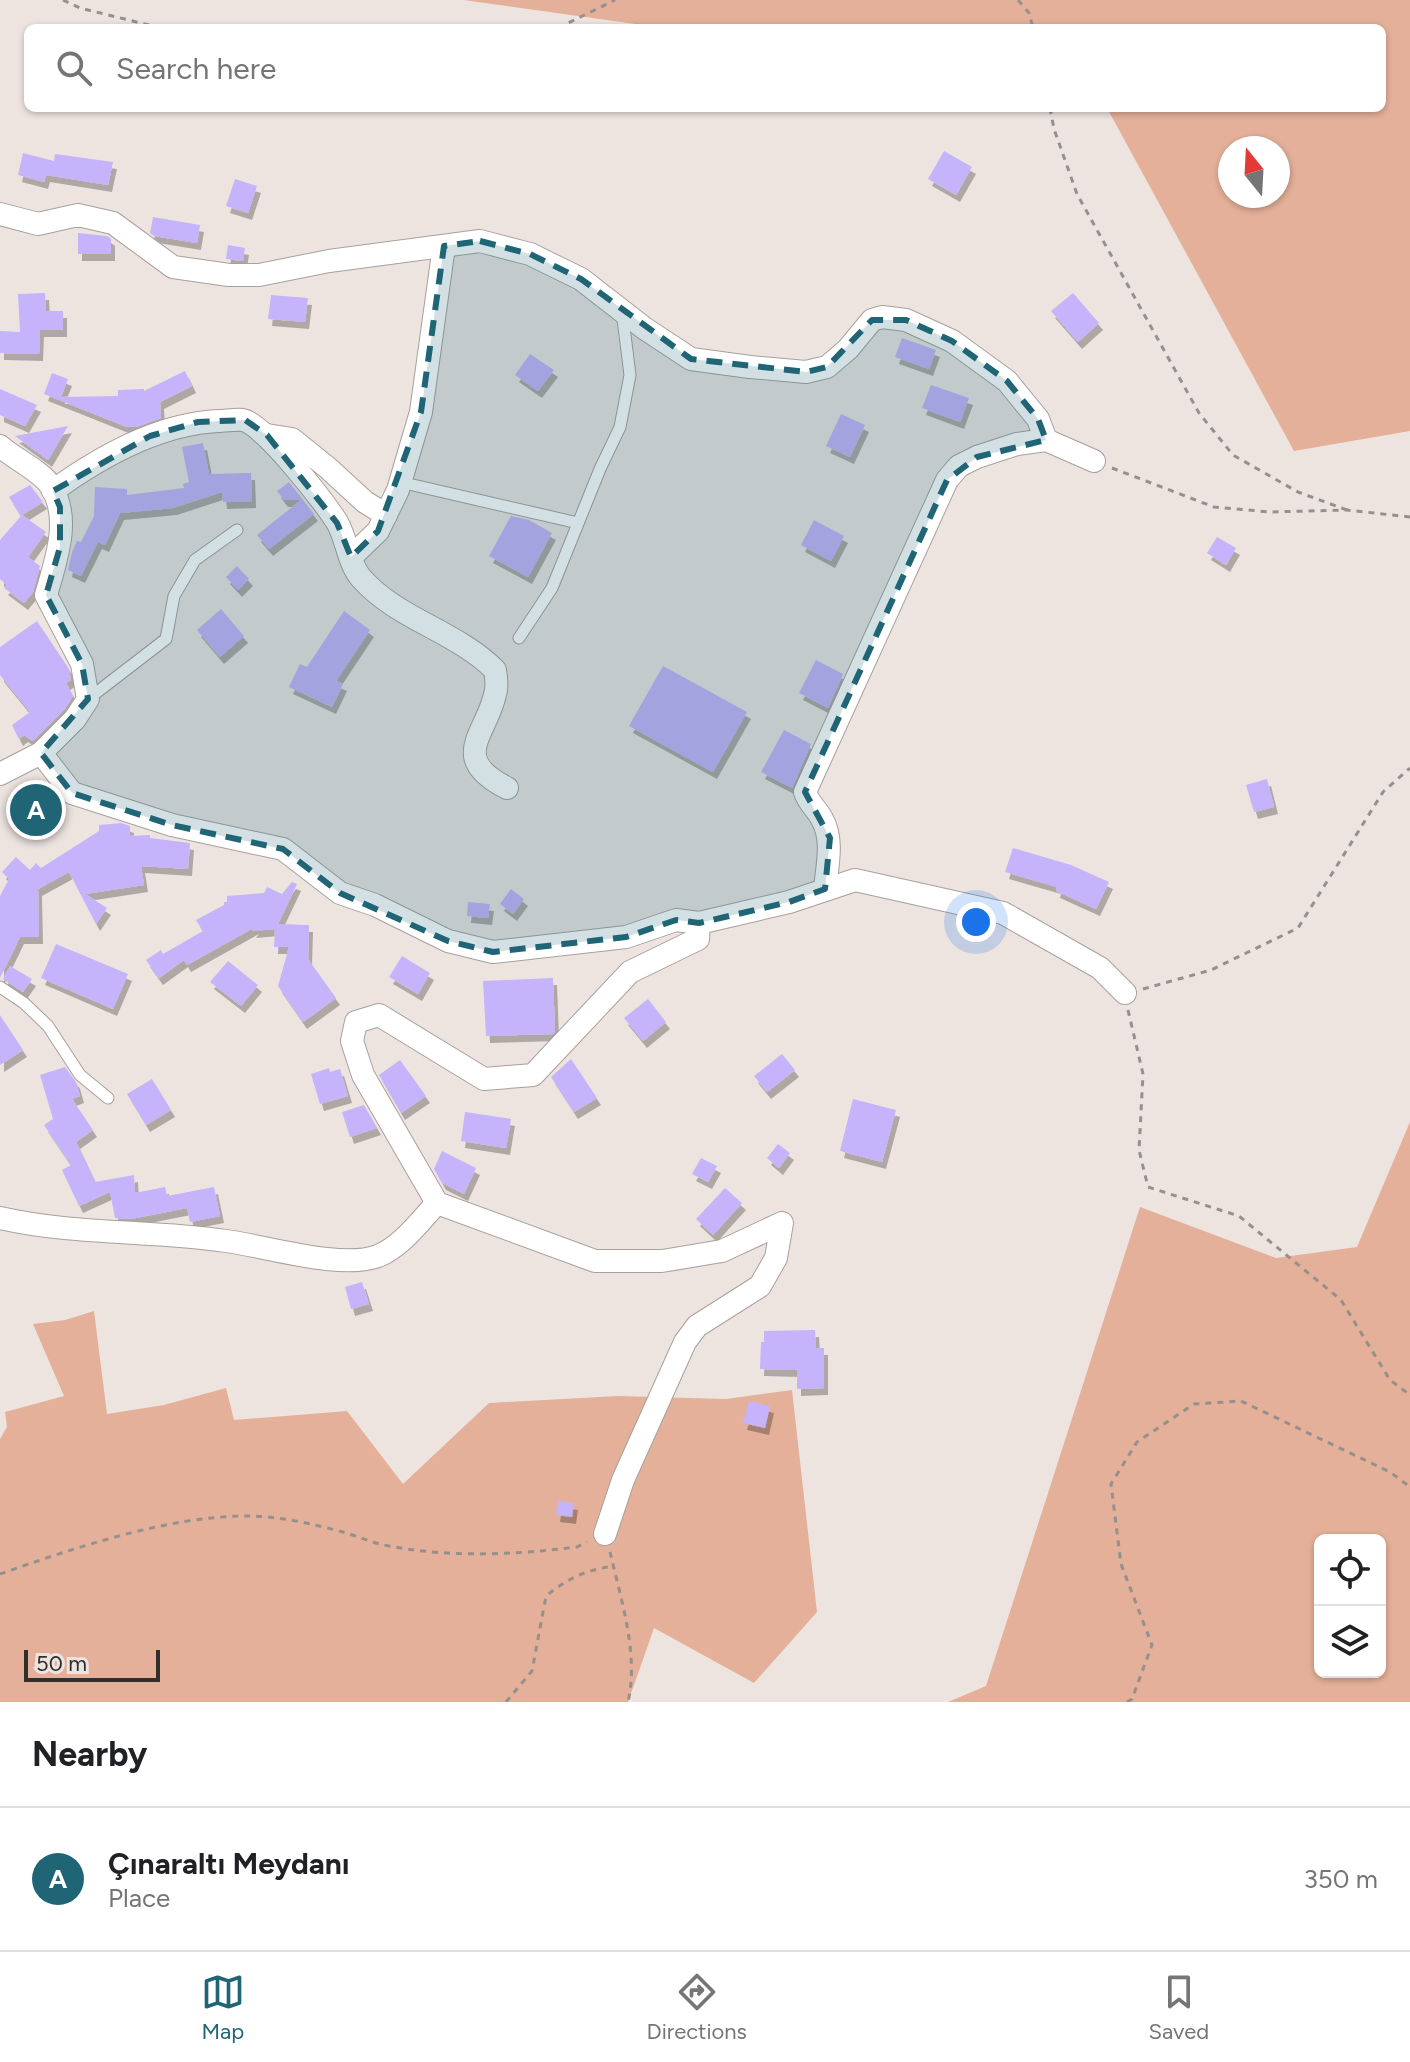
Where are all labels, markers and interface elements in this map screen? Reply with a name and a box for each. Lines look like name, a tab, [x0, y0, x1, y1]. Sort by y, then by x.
search box	[24, 24, 1386, 112]
icon: search	[52, 46, 96, 90]
text: Search here	[116, 50, 276, 87]
north arrow	[1218, 136, 1290, 208]
pin: A	[10, 780, 62, 840]
your location	[956, 902, 996, 942]
map controls	[1314, 1534, 1386, 1678]
button: locate	[1314, 1534, 1386, 1606]
button: layers	[1314, 1606, 1386, 1678]
scale bar	[24, 1646, 160, 1682]
text: 50 m	[36, 1650, 87, 1677]
text: Nearby	[32, 1734, 147, 1775]
text: Çınaraltı Meydanı	[108, 1845, 350, 1882]
text: A	[49, 1863, 67, 1895]
text: 350 m	[1304, 1863, 1378, 1895]
text: Place	[108, 1882, 170, 1914]
tab: Map	[201, 1970, 245, 2045]
tab: Directions	[647, 1970, 747, 2045]
tab: Saved	[1148, 1970, 1209, 2045]

